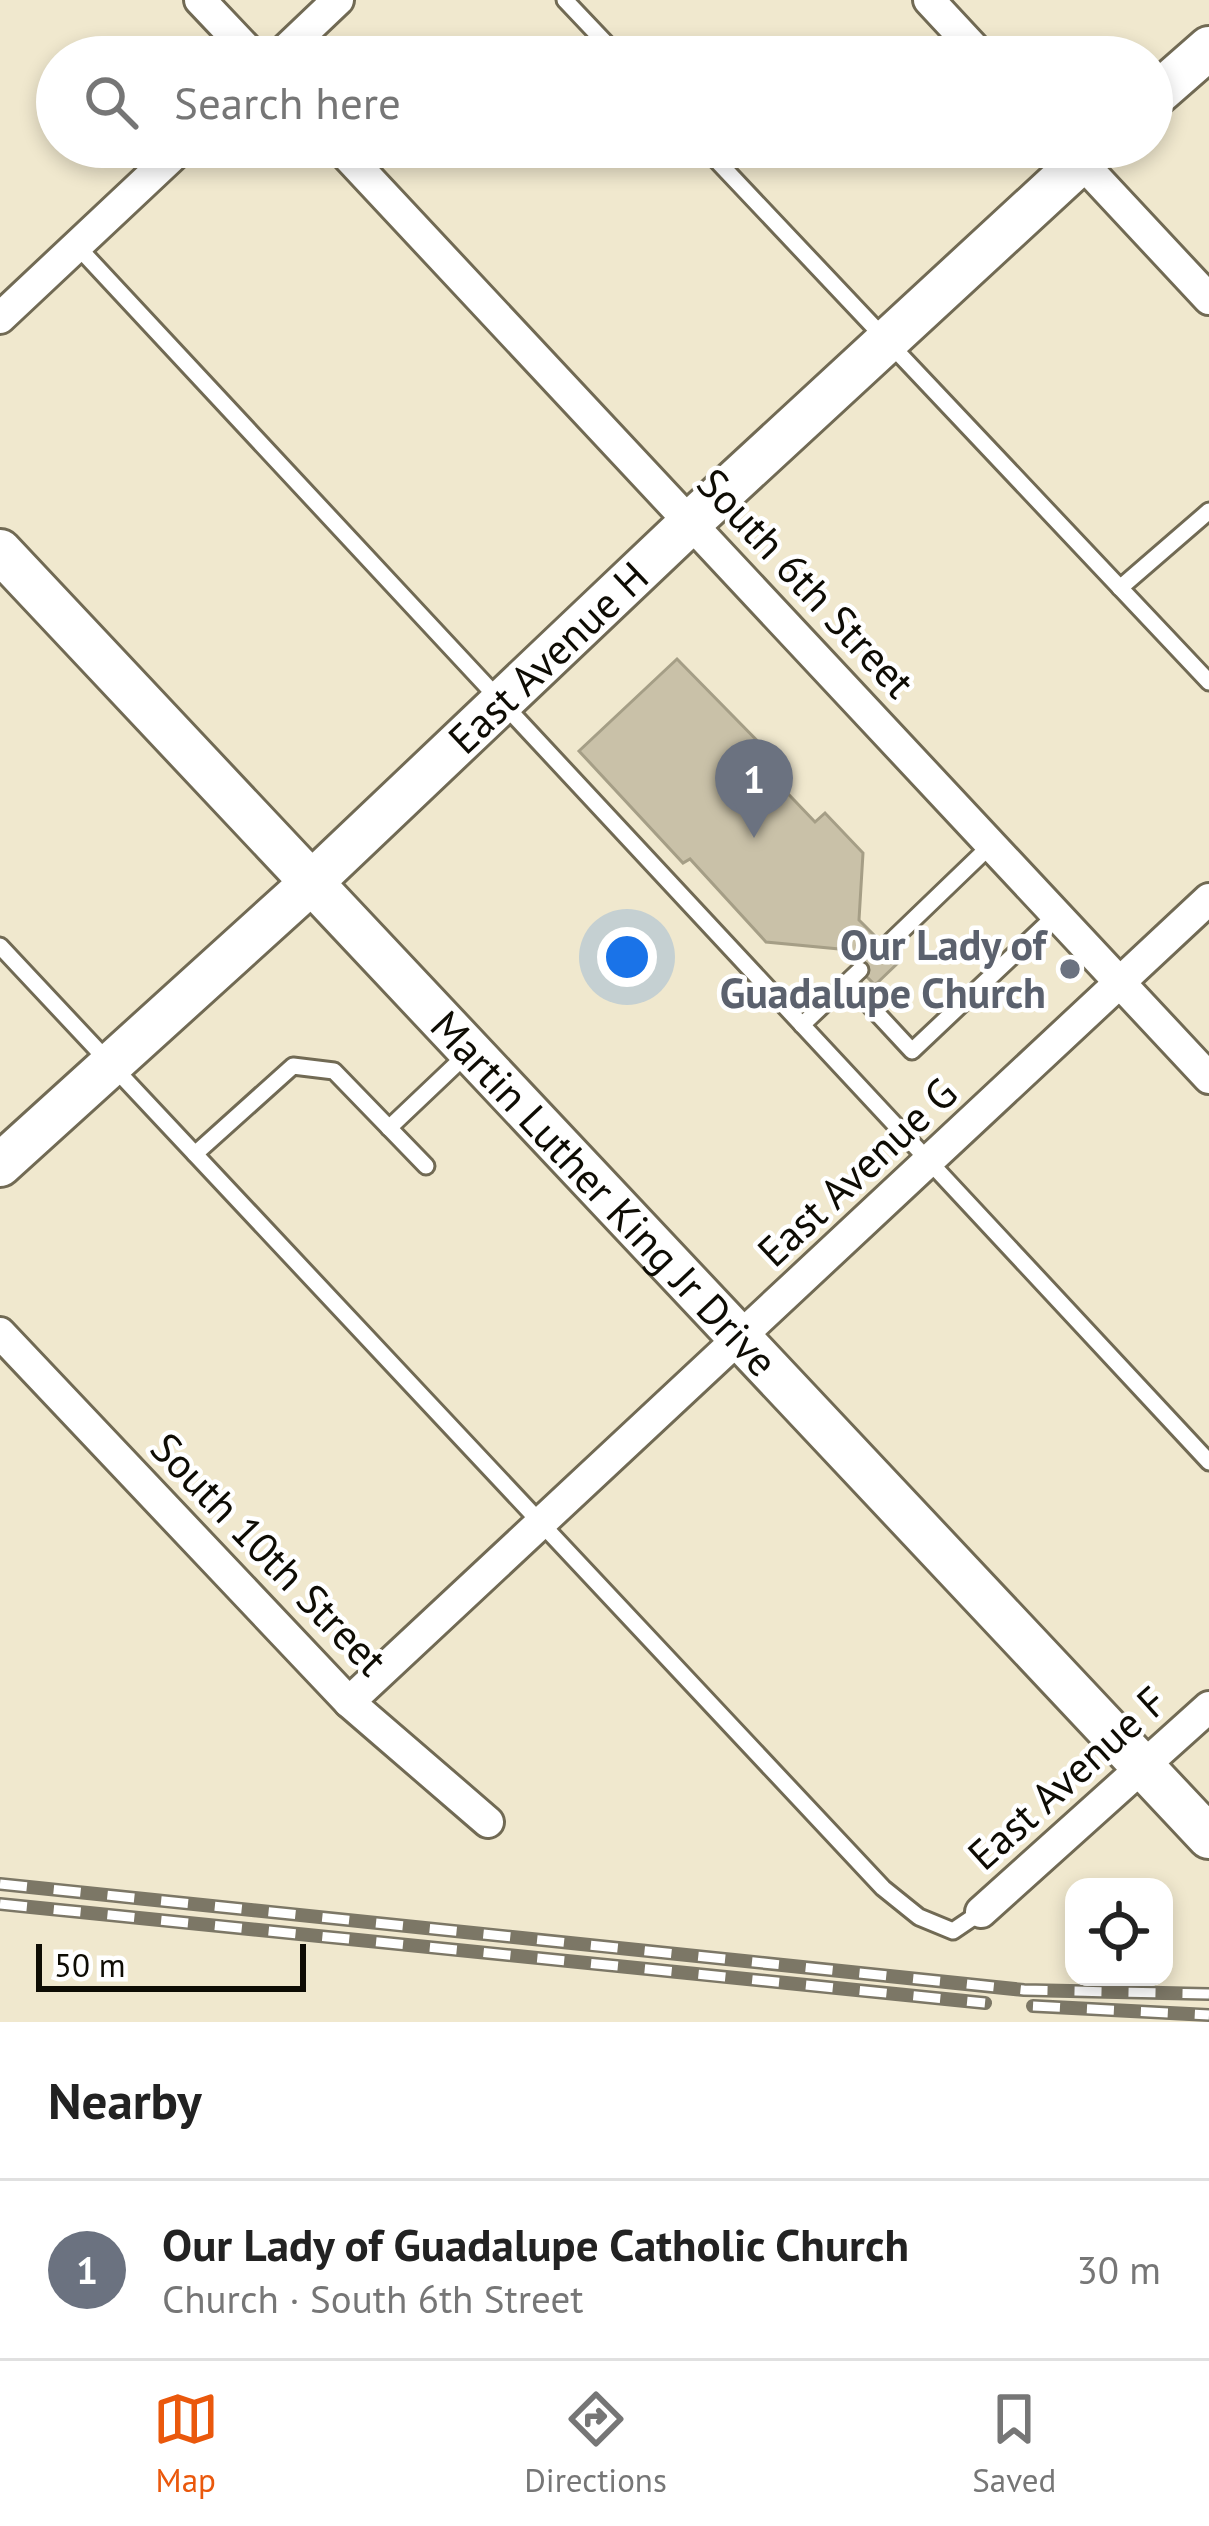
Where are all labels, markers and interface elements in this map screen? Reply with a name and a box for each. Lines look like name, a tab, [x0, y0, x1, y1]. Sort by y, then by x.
search box	[36, 36, 1173, 168]
icon: search	[78, 69, 144, 135]
text: Search here	[174, 73, 401, 131]
street label: South 6th Street	[686, 456, 927, 709]
street label: East Avenue H	[436, 549, 660, 765]
pin: 1	[715, 739, 793, 838]
place label: Our Lady of Guadalupe Church	[720, 917, 1049, 1020]
your location	[597, 927, 657, 987]
marker: Our Lady of Guadalupe Church	[1057, 956, 1083, 982]
street label: Martin Luther King Jr Drive	[419, 999, 790, 1388]
street label: East Avenue G	[745, 1065, 968, 1278]
street label: South 10th Street	[139, 1420, 399, 1687]
street label: East Avenue F	[956, 1674, 1178, 1881]
map controls	[1065, 1878, 1173, 1986]
button: locate	[1065, 1878, 1173, 1986]
scale bar	[36, 1938, 306, 1991]
text: 50 m	[54, 1943, 126, 1986]
text: Nearby	[48, 2067, 202, 2133]
text: Our Lady of Guadalupe Catholic Church	[162, 2215, 909, 2273]
text: 1	[76, 2244, 98, 2295]
text: 30 m	[1076, 2244, 1161, 2295]
text: Church · South 6th Street	[162, 2273, 583, 2324]
tab: Map	[153, 2386, 219, 2501]
tab: Directions	[524, 2386, 667, 2501]
tab: Saved	[972, 2386, 1056, 2501]

